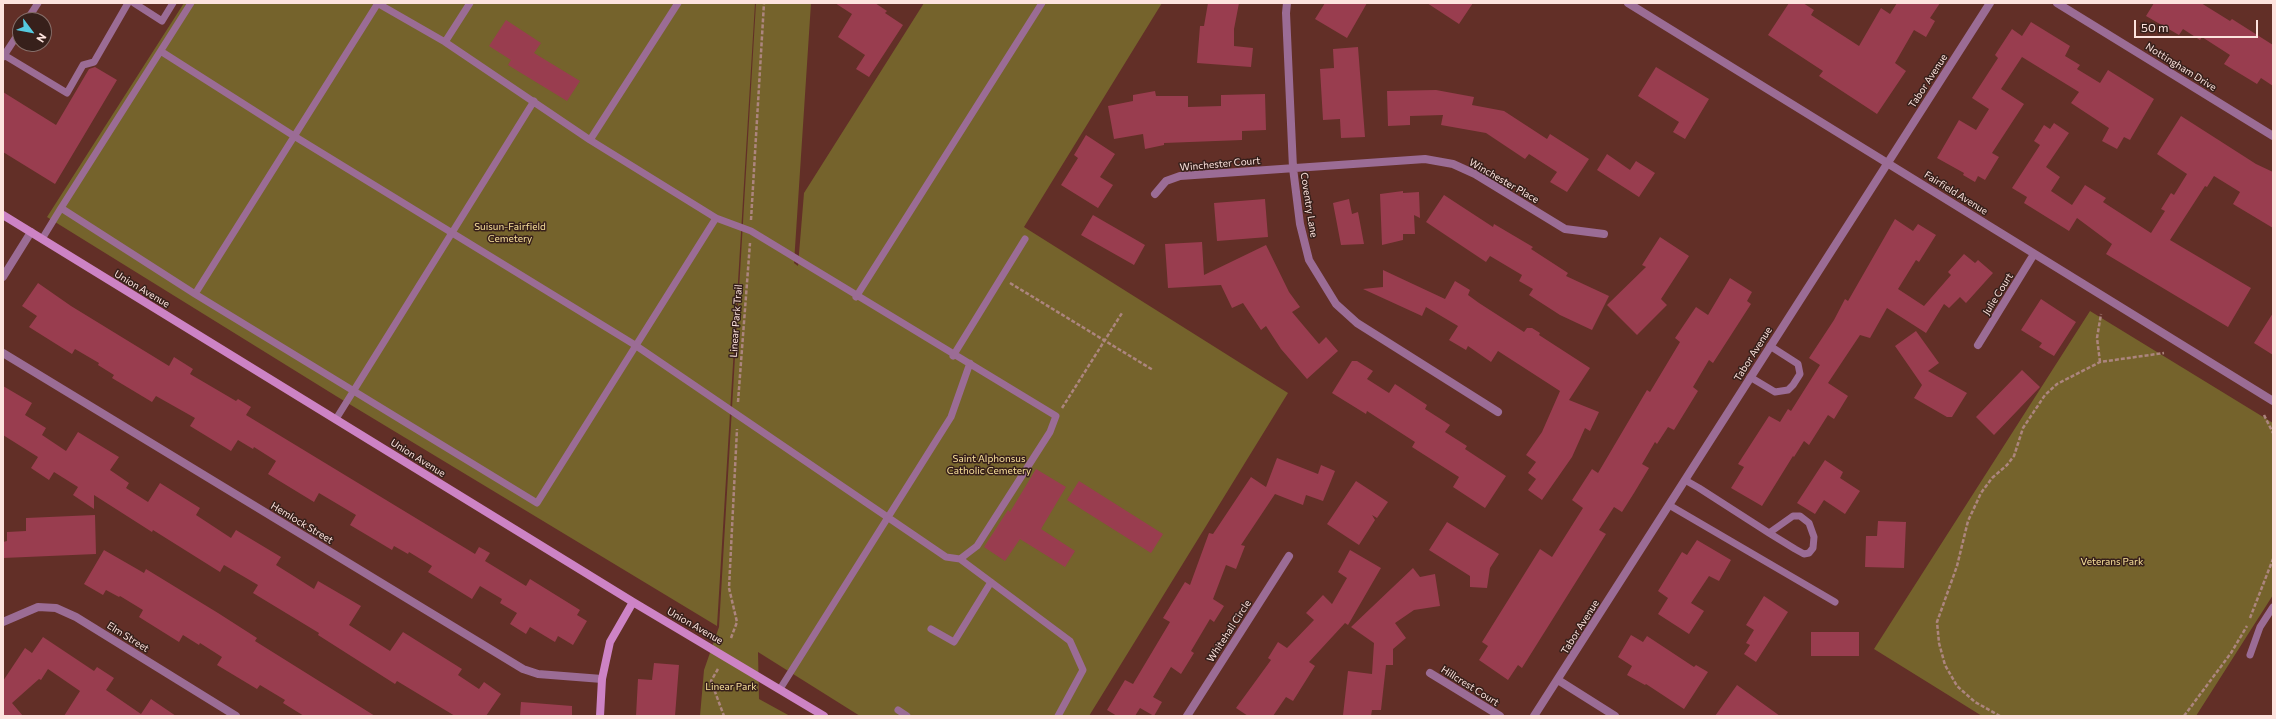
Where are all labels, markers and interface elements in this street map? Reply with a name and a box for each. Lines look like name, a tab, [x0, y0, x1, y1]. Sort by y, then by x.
north arrow	[12, 12, 52, 52]
scale bar	[2136, 12, 2260, 38]
text: 50 m	[2141, 20, 2169, 34]
text: N	[34, 31, 49, 45]
street label: Nottingham Drive	[2143, 40, 2219, 94]
street label: Tabor Avenue	[1906, 52, 1950, 110]
street label: Winchester Court	[1179, 155, 1261, 173]
street label: Winchester Place	[1467, 156, 1541, 206]
street label: Fairfield Avenue	[1922, 169, 1990, 217]
street label: Coventry Lane	[1298, 172, 1320, 238]
park label: Suisun-Fairfield Cemetery	[474, 221, 546, 244]
street label: Union Avenue	[112, 268, 172, 310]
street label: Julie Court	[1980, 271, 2016, 317]
street label: Linear Park Trail	[727, 284, 745, 358]
street label: Tabor Avenue	[1732, 325, 1774, 383]
street label: Union Avenue	[388, 436, 448, 480]
park label: Saint Alphonsus Catholic Cemetery	[947, 453, 1031, 476]
street label: Hemlock Street	[269, 500, 335, 546]
park label: Veterans Park	[2081, 556, 2143, 568]
street label: Whitehall Circle	[1204, 598, 1254, 664]
street label: Tabor Avenue	[1559, 598, 1601, 656]
street label: Union Avenue	[665, 605, 725, 647]
street label: Elm Street	[105, 619, 151, 655]
street label: Hillcrest Court	[1439, 663, 1501, 709]
park label: Linear Park	[705, 681, 757, 693]

